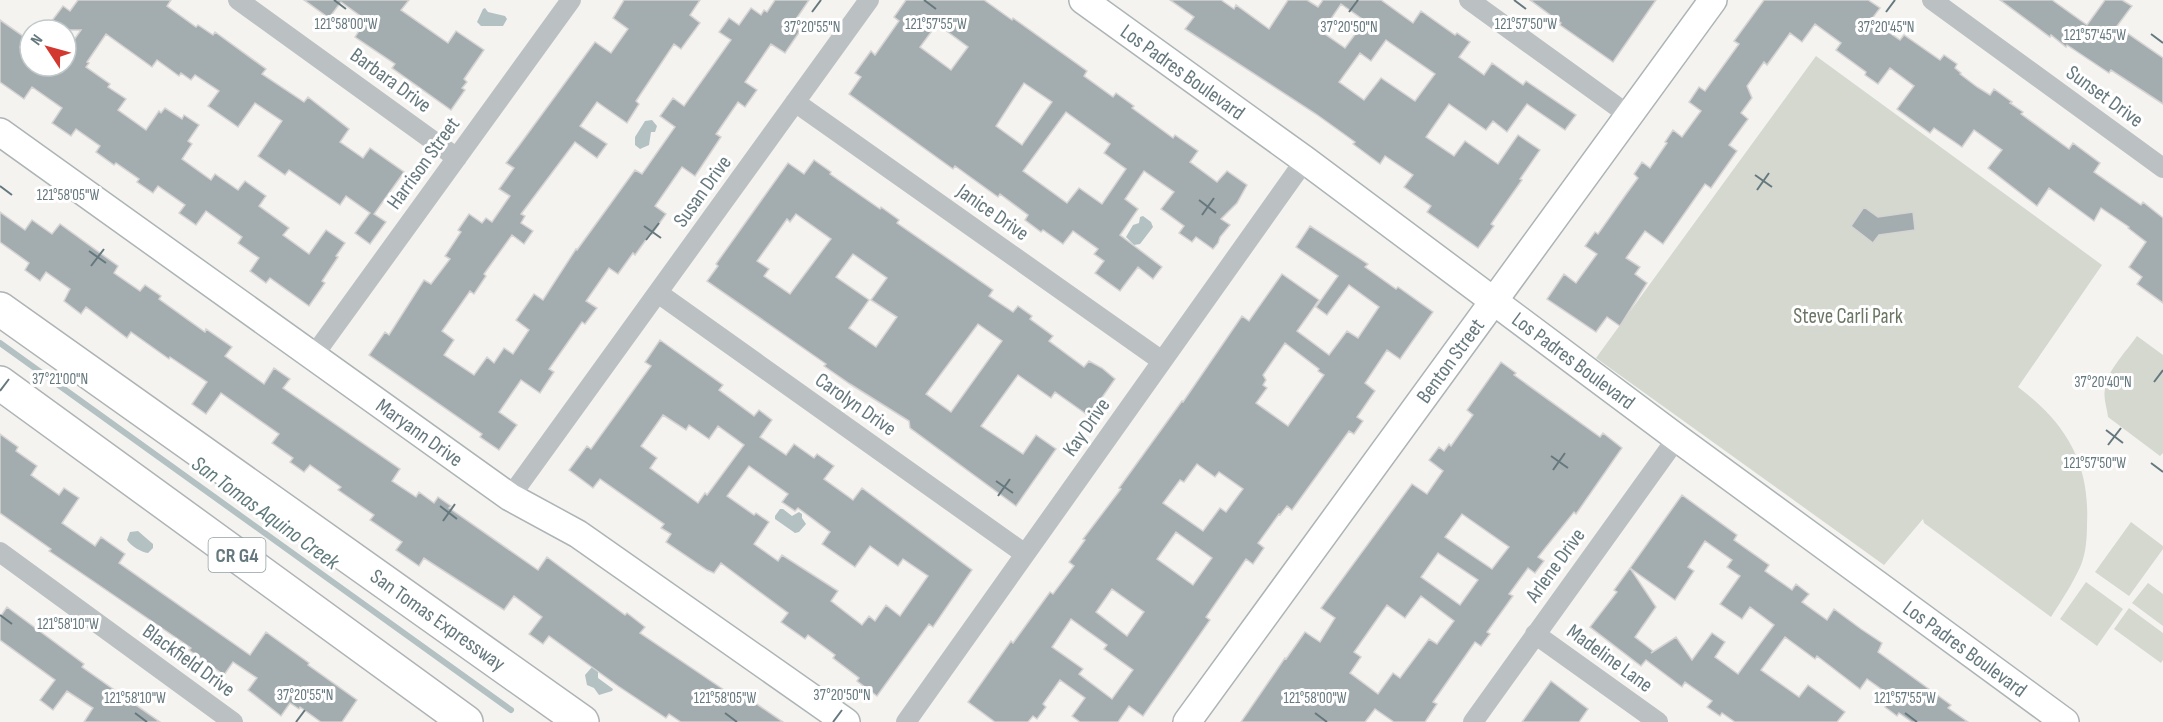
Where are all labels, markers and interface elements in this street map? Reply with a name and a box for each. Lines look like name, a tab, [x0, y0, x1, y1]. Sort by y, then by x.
text: 121°58'00"W	[314, 15, 378, 34]
text: 121°57'55"W	[905, 15, 967, 34]
text: 121°57'50"W	[1495, 15, 1557, 34]
north arrow	[18, 18, 78, 78]
text: 37°20'55"N	[784, 18, 840, 37]
text: 37°20'50"N	[1320, 18, 1378, 37]
text: 37°20'45"N	[1858, 18, 1914, 37]
street label: Los Padres Boulevard	[1116, 19, 1249, 125]
text: 121°57'45"W	[2064, 26, 2126, 45]
text: N	[27, 31, 47, 49]
street label: Barbara Drive	[345, 43, 436, 118]
street label: Sunset Drive	[2061, 60, 2148, 133]
street label: Harrison Street	[382, 112, 465, 214]
street label: Susan Drive	[668, 151, 737, 232]
street label: Janice Drive	[951, 178, 1033, 246]
text: 121°58'05"W	[37, 186, 99, 205]
park label: Steve Carli Park	[1793, 304, 1903, 329]
street label: Los Padres Boulevard	[1507, 307, 1640, 415]
street label: Benton Street	[1411, 314, 1490, 408]
street label: Carolyn Drive	[810, 367, 901, 441]
text: 37°21'00"N	[32, 370, 88, 389]
text: 37°20'40"N	[2074, 373, 2132, 392]
street label: Maryann Drive	[371, 393, 468, 472]
street label: Kay Drive	[1057, 393, 1115, 461]
water label: San Tomas Aquino Creek	[186, 451, 345, 576]
text: 121°57'50"W	[2064, 454, 2126, 473]
street label: Arlene Drive	[1520, 523, 1591, 608]
road number: CR G4	[208, 538, 266, 572]
street label: San Tomas Expressway	[365, 564, 510, 677]
street label: Los Padres Boulevard	[1898, 596, 2031, 703]
text: 121°58'10"W	[37, 615, 99, 634]
street label: Blackfield Drive	[138, 619, 240, 702]
street label: Madeline Lane	[1562, 619, 1658, 698]
text: 37°20'55"N	[277, 686, 333, 705]
text: 37°20'50"N	[813, 686, 871, 705]
text: 121°58'10"W	[104, 689, 166, 708]
text: 121°58'05"W	[694, 689, 756, 708]
text: 121°58'00"W	[1283, 689, 1347, 708]
text: 121°57'55"W	[1874, 689, 1936, 708]

